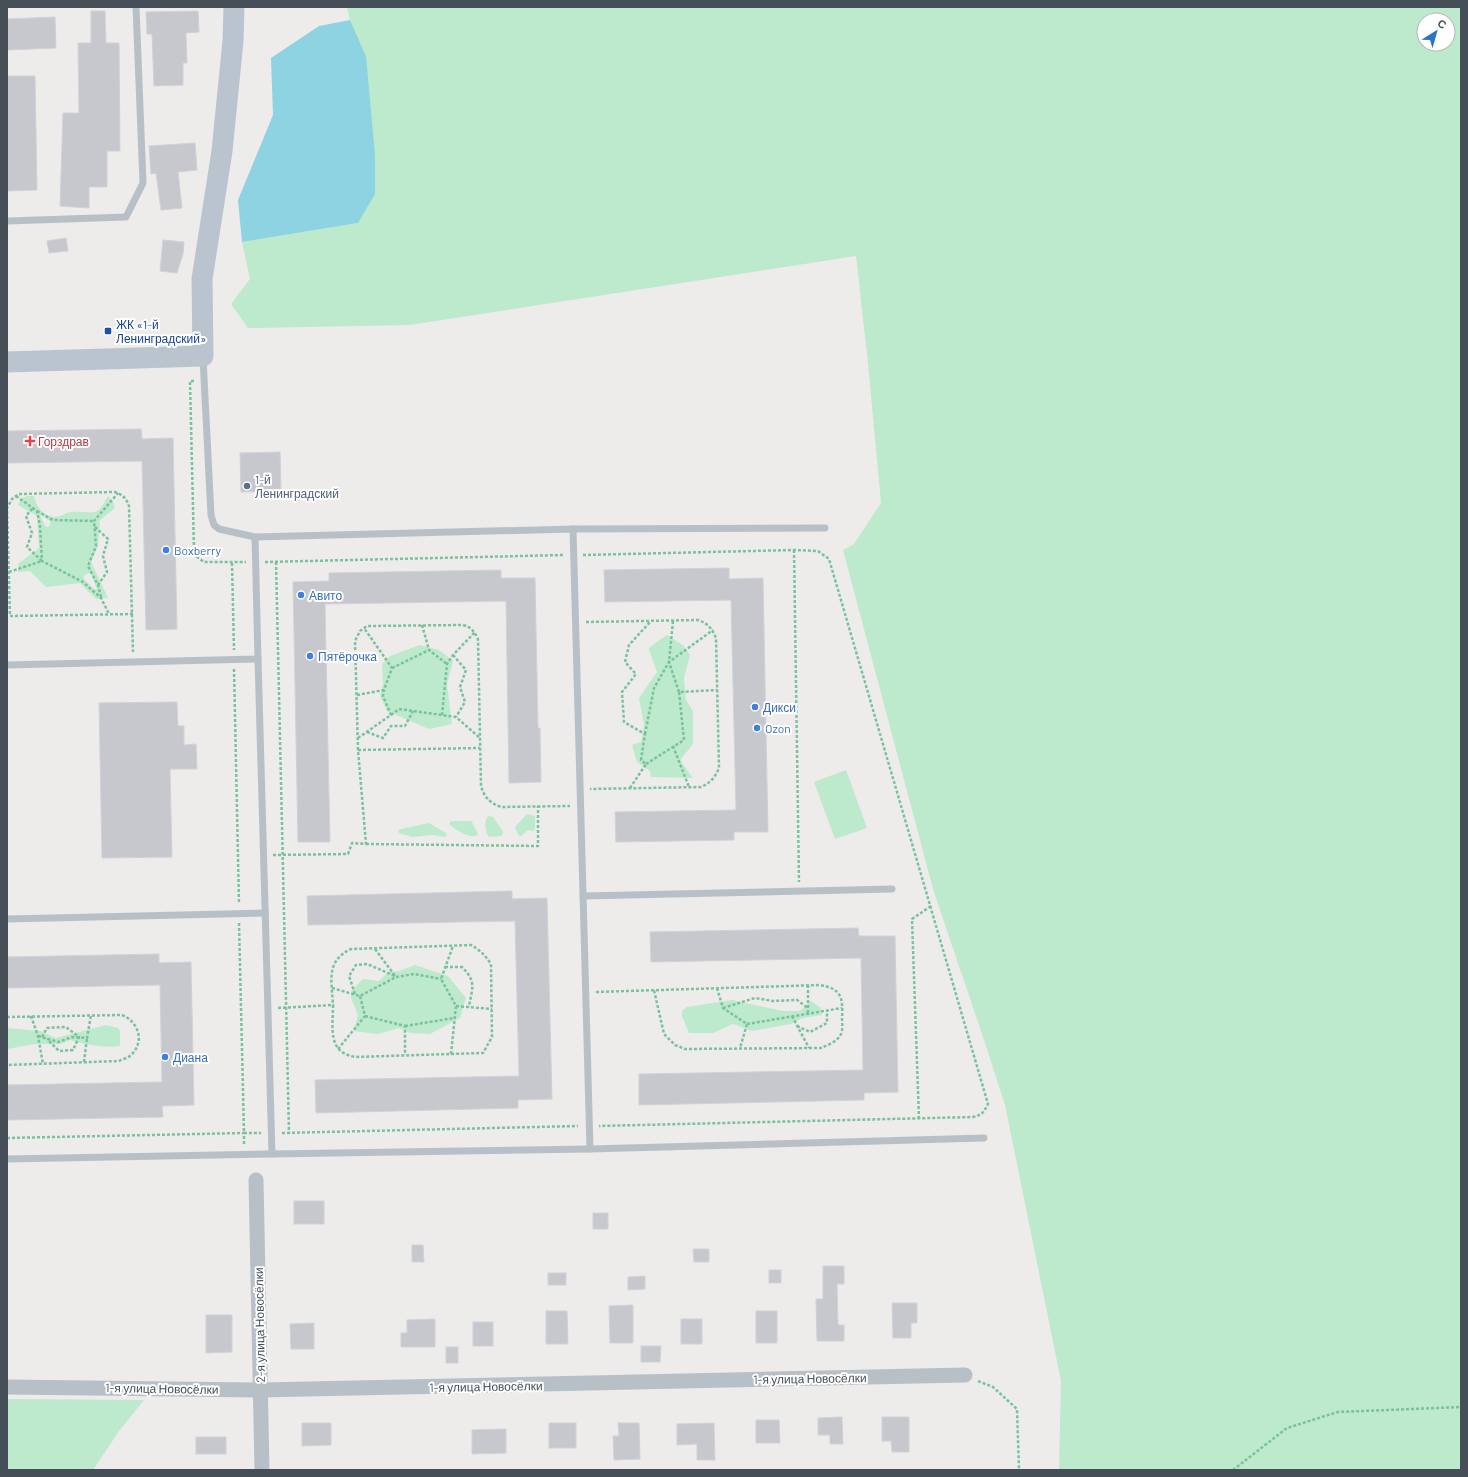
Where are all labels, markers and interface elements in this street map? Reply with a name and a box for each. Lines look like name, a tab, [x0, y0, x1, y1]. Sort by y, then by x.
north arrow	[1416, 12, 1456, 52]
text: С	[1435, 16, 1449, 31]
place label: ЖК «1-й Ленинградский»	[116, 317, 206, 346]
marker: ЖК «1-й Ленинградский»	[103, 326, 113, 336]
place label: Горздрав	[38, 434, 89, 449]
marker: Горздрав	[25, 436, 35, 446]
place label: 1-й Ленинградский	[255, 472, 339, 501]
marker: 1-й Ленинградский	[242, 481, 252, 491]
place label: Boxberry	[174, 543, 222, 557]
marker: Boxberry	[161, 545, 171, 555]
place label: Авито	[309, 588, 342, 602]
marker: Авито	[296, 590, 306, 600]
place label: Пятёрочка	[318, 649, 377, 664]
marker: Пятёрочка	[305, 651, 315, 661]
place label: Дикси	[763, 700, 796, 715]
marker: Дикси	[750, 702, 760, 712]
place label: Ozon	[765, 721, 791, 735]
marker: Ozon	[752, 723, 762, 733]
place label: Диана	[173, 1050, 208, 1065]
marker: Диана	[160, 1052, 170, 1062]
street label: 2-я улица Новосёлки	[251, 1267, 268, 1383]
street label: 1-я улица Новосёлки	[753, 1370, 867, 1387]
street label: 1-я улица Новосёлки	[429, 1378, 543, 1395]
street label: 1-я улица Новосёлки	[105, 1380, 219, 1397]

